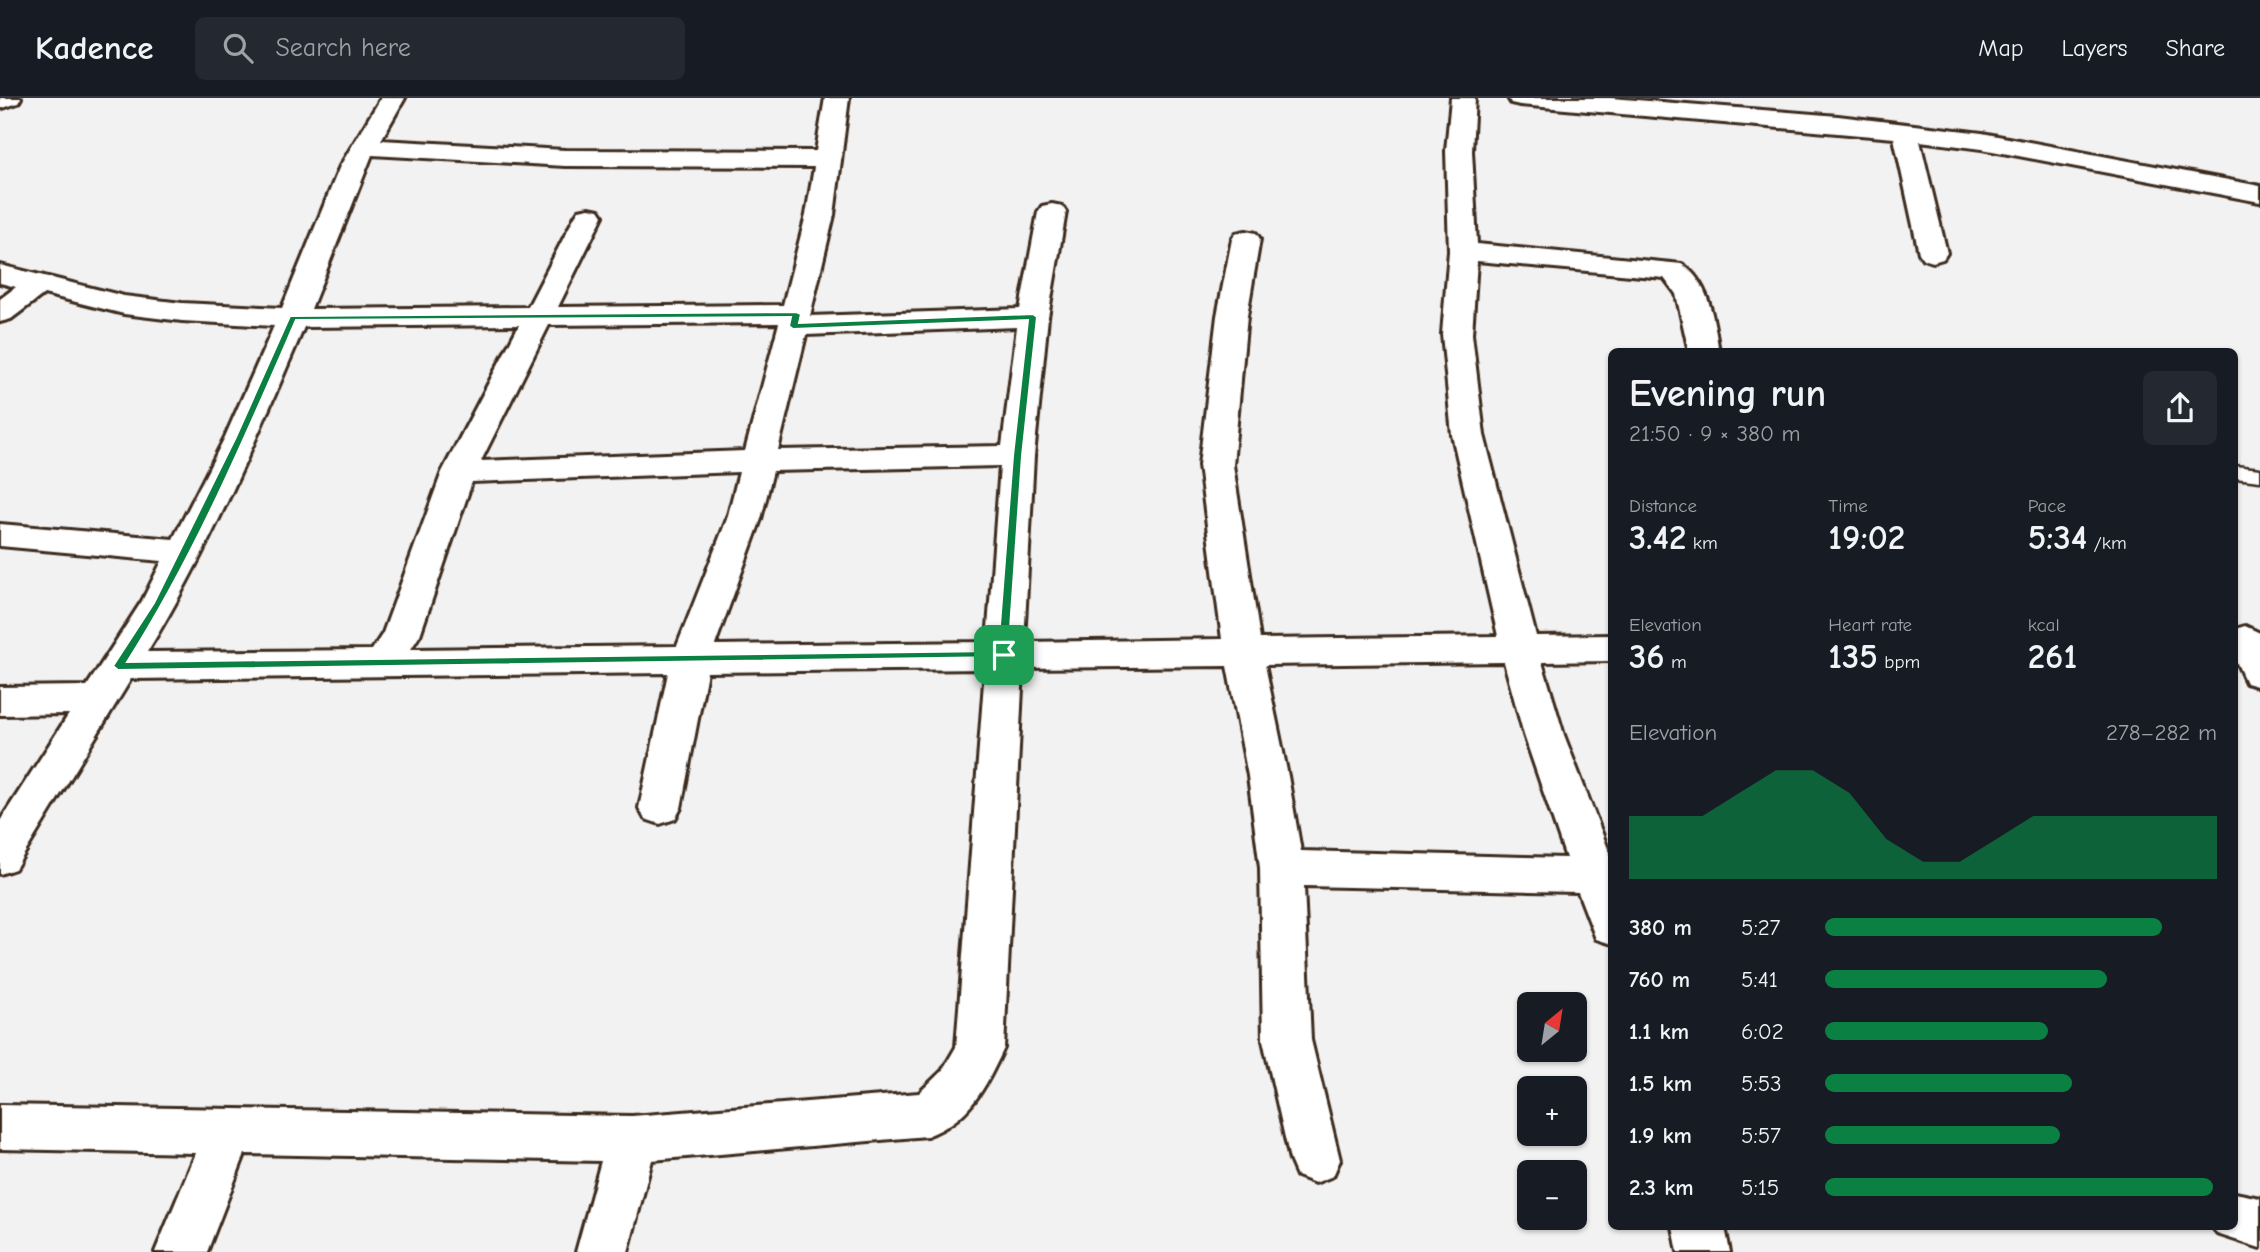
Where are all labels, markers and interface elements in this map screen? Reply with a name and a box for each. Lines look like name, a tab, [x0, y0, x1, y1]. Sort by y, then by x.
search box	[195, 17, 685, 80]
text: Kadence	[35, 29, 153, 67]
icon: search	[219, 29, 257, 67]
text: Search here	[275, 33, 411, 63]
text: Map	[1978, 34, 2024, 62]
text: Layers	[2062, 34, 2127, 62]
text: Share	[2165, 34, 2225, 62]
button: share	[2143, 371, 2217, 445]
text: Evening run	[1629, 372, 1826, 416]
text: 21:50 · 9 × 380 m	[1629, 420, 1801, 447]
text: Distance	[1629, 495, 1697, 517]
text: Time	[1828, 495, 1868, 517]
text: Pace	[2028, 495, 2066, 517]
text: 3.42	[1629, 517, 1686, 558]
text: 19:02	[1828, 517, 1905, 558]
text: 5:34	[2028, 517, 2087, 558]
text: km	[1686, 532, 1718, 554]
text: /km	[2087, 532, 2127, 554]
text: Elevation	[1629, 614, 1702, 636]
text: Heart rate	[1828, 614, 1912, 636]
text: kcal	[2028, 614, 2060, 636]
pin	[974, 625, 1034, 685]
icon: arrive	[985, 636, 1023, 674]
text: 36	[1629, 636, 1665, 677]
text: 135	[1828, 636, 1878, 677]
text: 261	[2028, 636, 2077, 677]
text: m	[1665, 651, 1687, 673]
text: bpm	[1878, 651, 1920, 673]
text: Elevation	[1629, 719, 1717, 746]
text: 278–282 m	[2106, 719, 2217, 746]
text: 380 m	[1629, 914, 1692, 941]
text: 5:27	[1741, 914, 1781, 941]
text: 760 m	[1629, 966, 1690, 993]
text: 5:41	[1741, 966, 1778, 993]
north arrow	[1517, 992, 1587, 1062]
map controls	[1517, 992, 1587, 1230]
text: 1.1 km	[1629, 1018, 1689, 1045]
text: 6:02	[1741, 1018, 1784, 1045]
text: 1.5 km	[1629, 1070, 1692, 1097]
text: 5:53	[1741, 1070, 1782, 1097]
button: +	[1517, 1076, 1587, 1146]
text: 1.9 km	[1629, 1122, 1692, 1149]
text: 5:57	[1741, 1122, 1781, 1149]
button: −	[1517, 1160, 1587, 1230]
text: 2.3 km	[1629, 1174, 1694, 1201]
text: 5:15	[1741, 1174, 1779, 1201]

